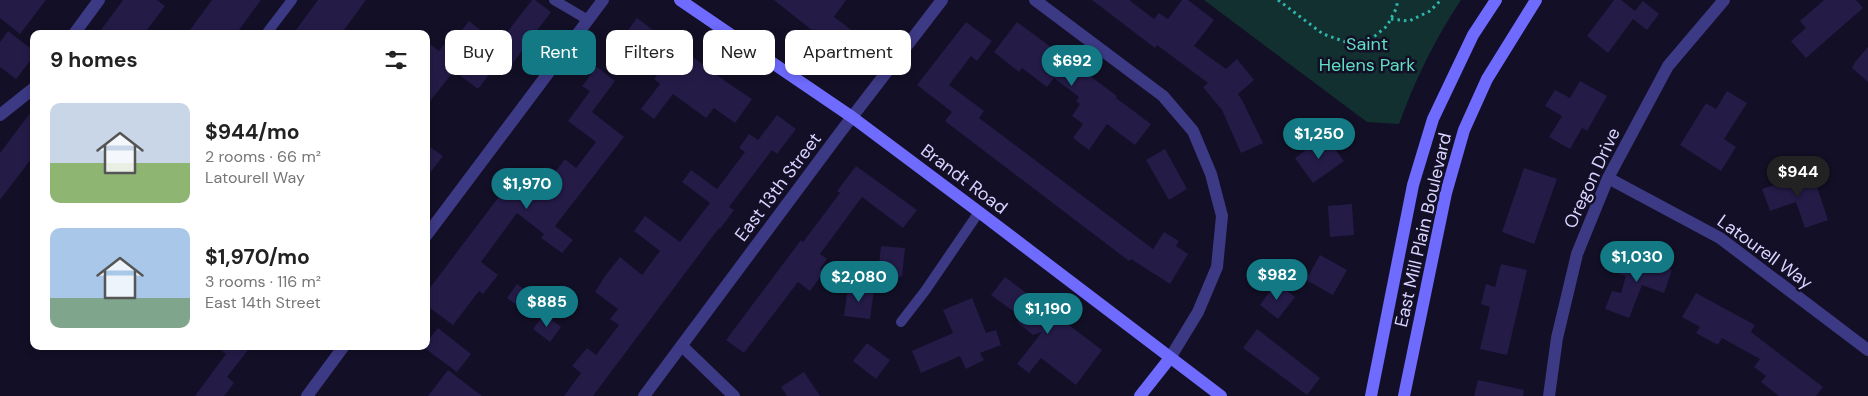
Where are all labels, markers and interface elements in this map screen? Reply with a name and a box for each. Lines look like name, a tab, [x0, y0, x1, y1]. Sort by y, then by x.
chip: Buy	[445, 30, 512, 75]
chip: Rent	[522, 30, 596, 75]
chip: Filters	[606, 30, 693, 75]
chip: New	[703, 30, 775, 75]
chip: Apartment	[785, 30, 911, 75]
park label: Saint Helens Park	[1319, 32, 1415, 77]
pin: $692	[1042, 44, 1102, 87]
text: 9 homes	[50, 46, 138, 74]
icon: filters	[382, 46, 410, 74]
text: $692	[1053, 50, 1091, 71]
text: $944/mo	[205, 118, 299, 146]
pin: $1,250	[1278, 118, 1360, 160]
icon: home	[90, 123, 150, 183]
text: $1,250	[1294, 123, 1344, 144]
street label: Oregon Drive	[1558, 124, 1626, 232]
street label: East 13th Street	[729, 128, 827, 246]
street label: East Mill Plain Boulevard	[1389, 131, 1457, 329]
street label: Brandt Road	[916, 139, 1012, 219]
text: 2 rooms · 66 m²	[205, 146, 321, 167]
pin: $944	[1768, 156, 1828, 198]
text: $944	[1778, 161, 1818, 182]
text: Latourell Way	[205, 167, 305, 188]
pin: $1,970	[486, 168, 568, 210]
text: $1,970	[502, 173, 552, 194]
street label: Latourell Way	[1713, 209, 1817, 295]
pin: $1,030	[1596, 240, 1678, 283]
text: $1,970/mo	[205, 243, 310, 271]
text: $1,030	[1611, 246, 1663, 267]
icon: home	[90, 248, 150, 308]
pin: $982	[1247, 258, 1307, 301]
pin: $2,080	[818, 260, 900, 303]
text: $982	[1258, 264, 1296, 285]
text: $2,080	[831, 266, 887, 287]
text: 3 rooms · 116 m²	[205, 271, 321, 292]
pin: $885	[517, 286, 577, 328]
text: $885	[527, 291, 567, 312]
text: East 14th Street	[205, 292, 321, 313]
pin: $1,190	[1007, 292, 1089, 335]
text: $1,190	[1025, 298, 1071, 319]

